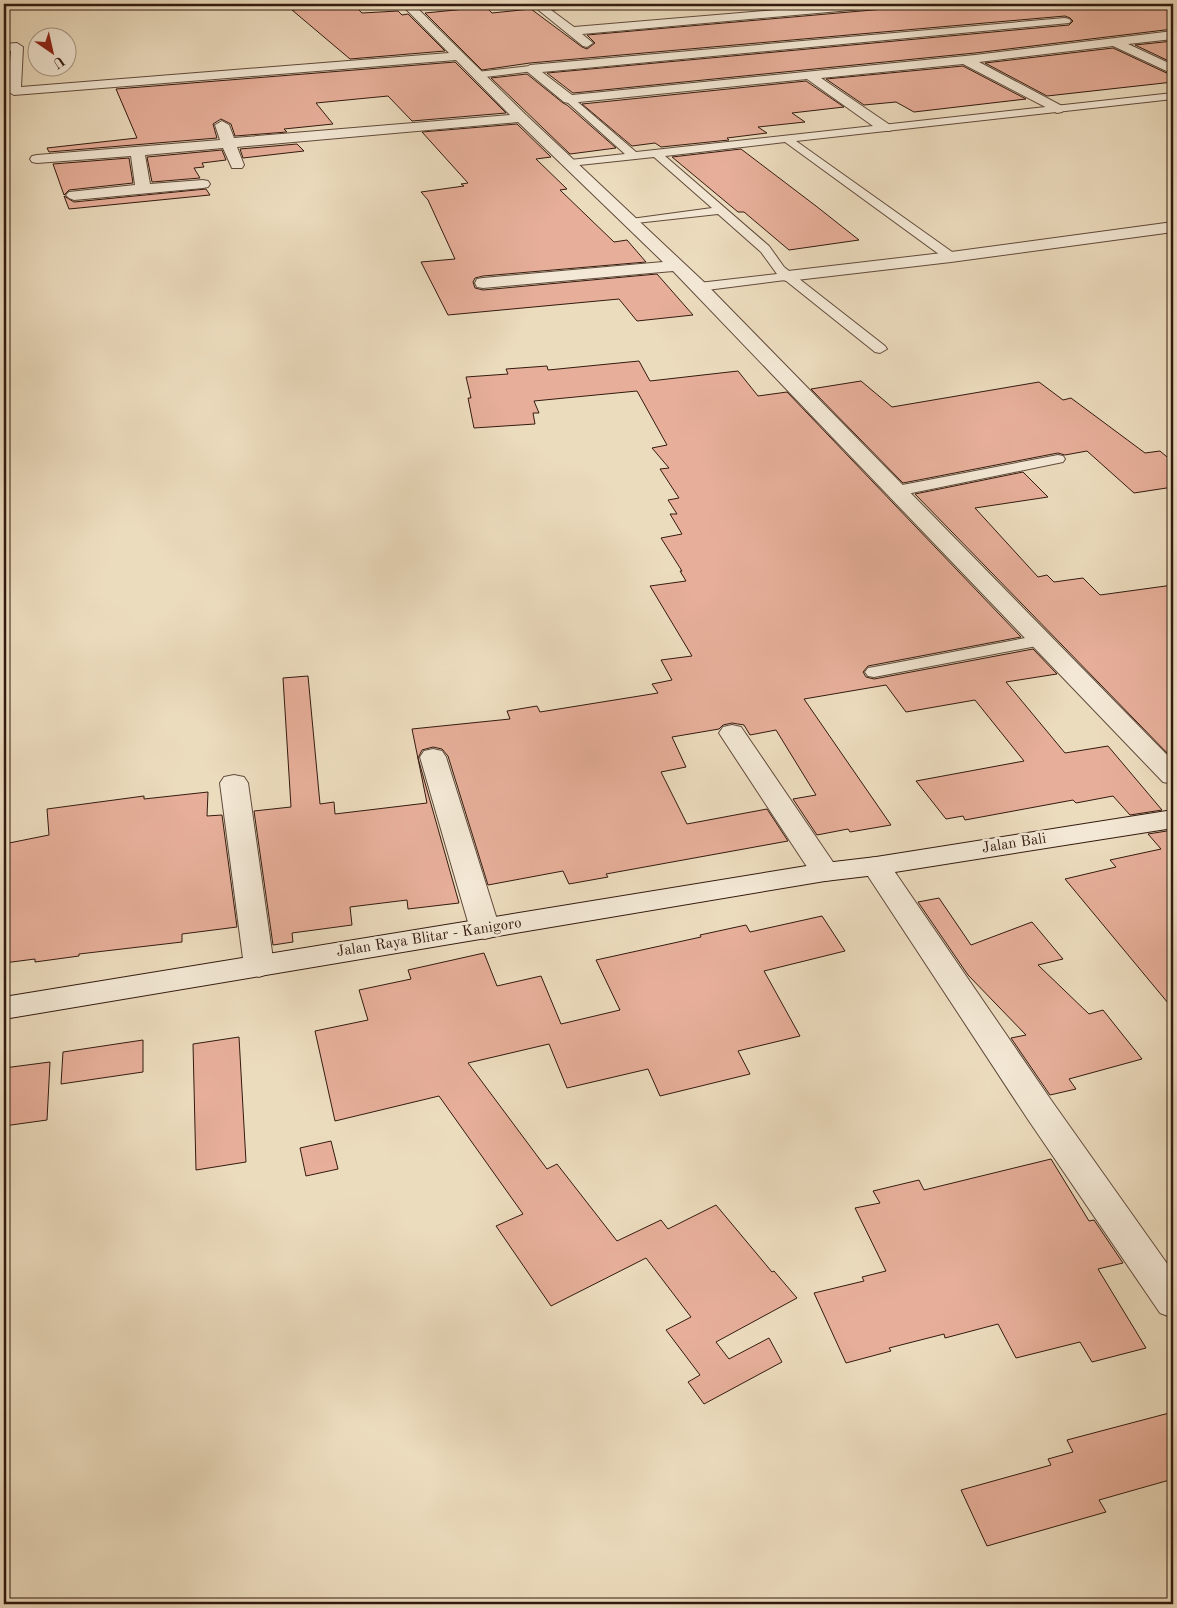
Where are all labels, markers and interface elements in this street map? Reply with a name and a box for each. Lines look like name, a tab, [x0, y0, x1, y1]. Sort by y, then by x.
north arrow	[28, 28, 78, 78]
text: U	[50, 53, 67, 71]
street label: Jalan Bali	[981, 831, 1047, 857]
street label: Jalan Raya Blitar - Kanigoro	[335, 916, 523, 960]

